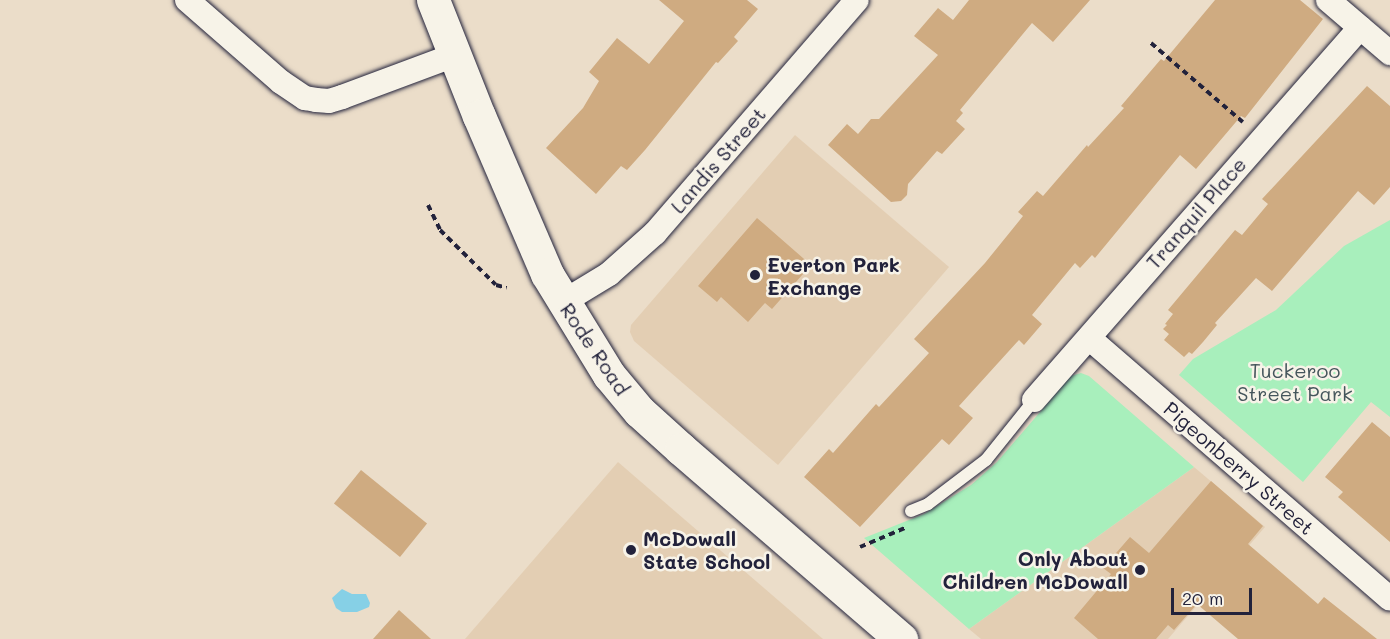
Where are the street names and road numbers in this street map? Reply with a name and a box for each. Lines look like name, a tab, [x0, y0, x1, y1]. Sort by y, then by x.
street label: Landis Street	[665, 102, 771, 218]
street label: Tranquil Place	[1141, 152, 1251, 274]
street label: Rode Road	[555, 298, 635, 400]
street label: Pigeonberry Street	[1159, 396, 1319, 540]

